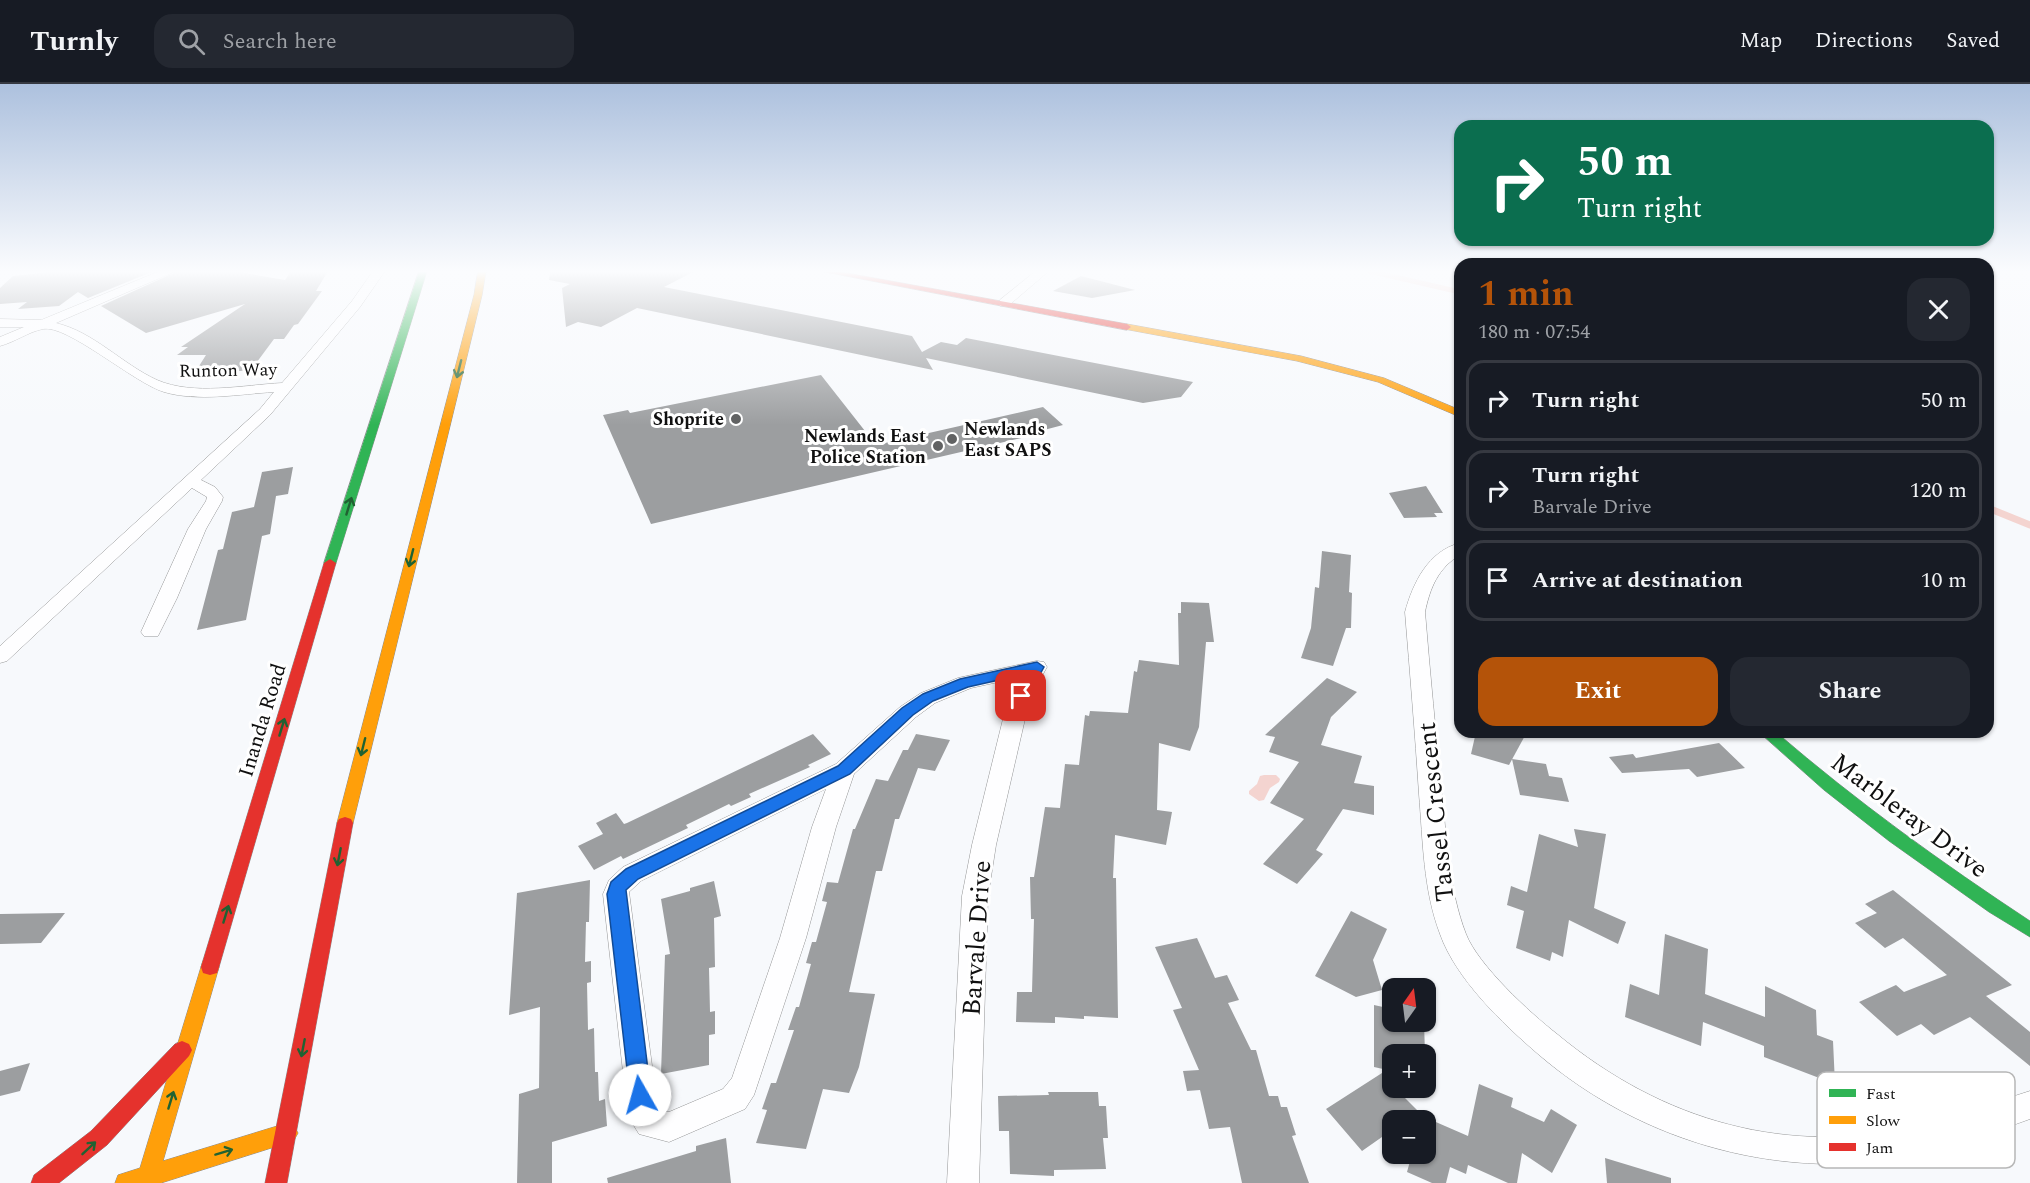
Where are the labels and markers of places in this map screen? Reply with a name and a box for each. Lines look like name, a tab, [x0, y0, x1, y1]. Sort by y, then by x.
place label: Shoprite	[653, 406, 724, 433]
marker: Shoprite	[729, 412, 743, 426]
place label: Newlands East SAPS	[964, 416, 1051, 464]
place label: Newlands East Police Station	[804, 423, 926, 471]
marker: Newlands East SAPS	[945, 432, 959, 446]
marker: Newlands East Police Station	[931, 439, 945, 453]
pin	[995, 670, 1046, 721]

